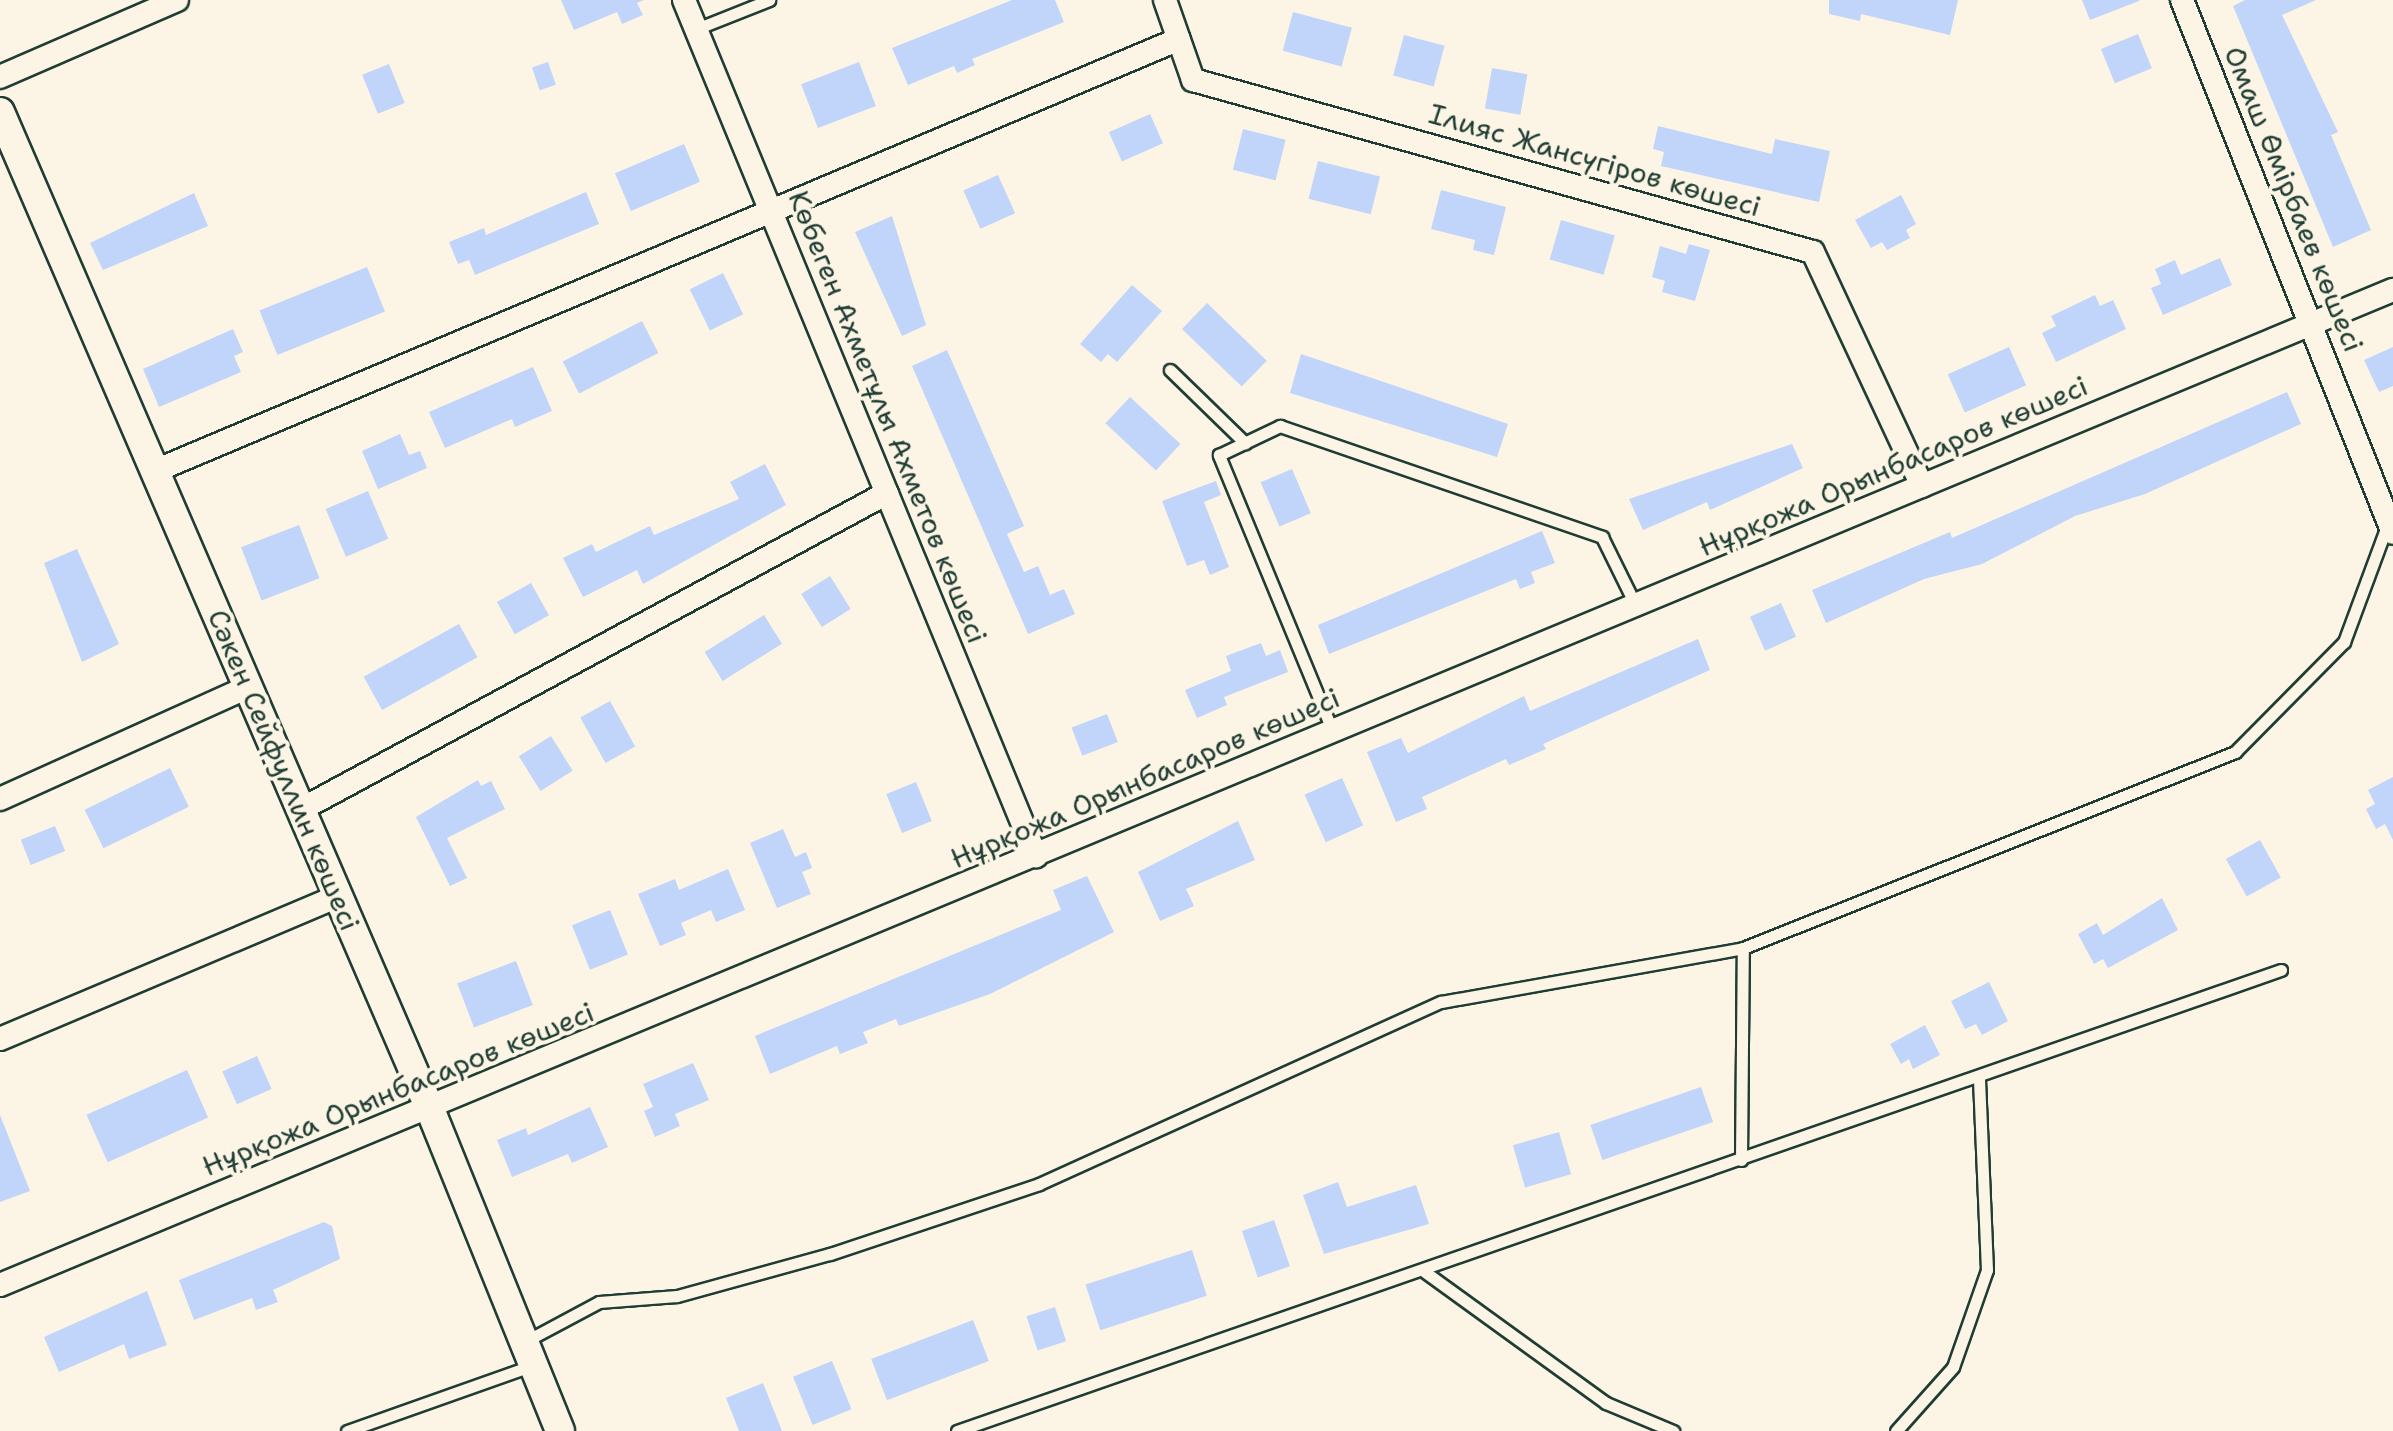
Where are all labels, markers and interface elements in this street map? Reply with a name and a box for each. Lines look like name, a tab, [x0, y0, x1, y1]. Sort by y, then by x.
street label: Омаш Өмірбаев көшесі	[2217, 41, 2371, 357]
street label: Ілияс Жансүгіров көшесі	[1425, 97, 1765, 223]
street label: Көбеген Ахметұлы Ахметов көшесі	[782, 186, 994, 648]
street label: Нұрқожа Орынбасаров көшесі	[1693, 369, 2093, 563]
street label: Сәкен Сейфуллин көшесі	[201, 604, 367, 936]
street label: Нұрқожа Орынбасаров көшесі	[945, 681, 1345, 875]
street label: Нұрқожа Орынбасаров көшесі	[197, 995, 599, 1183]

